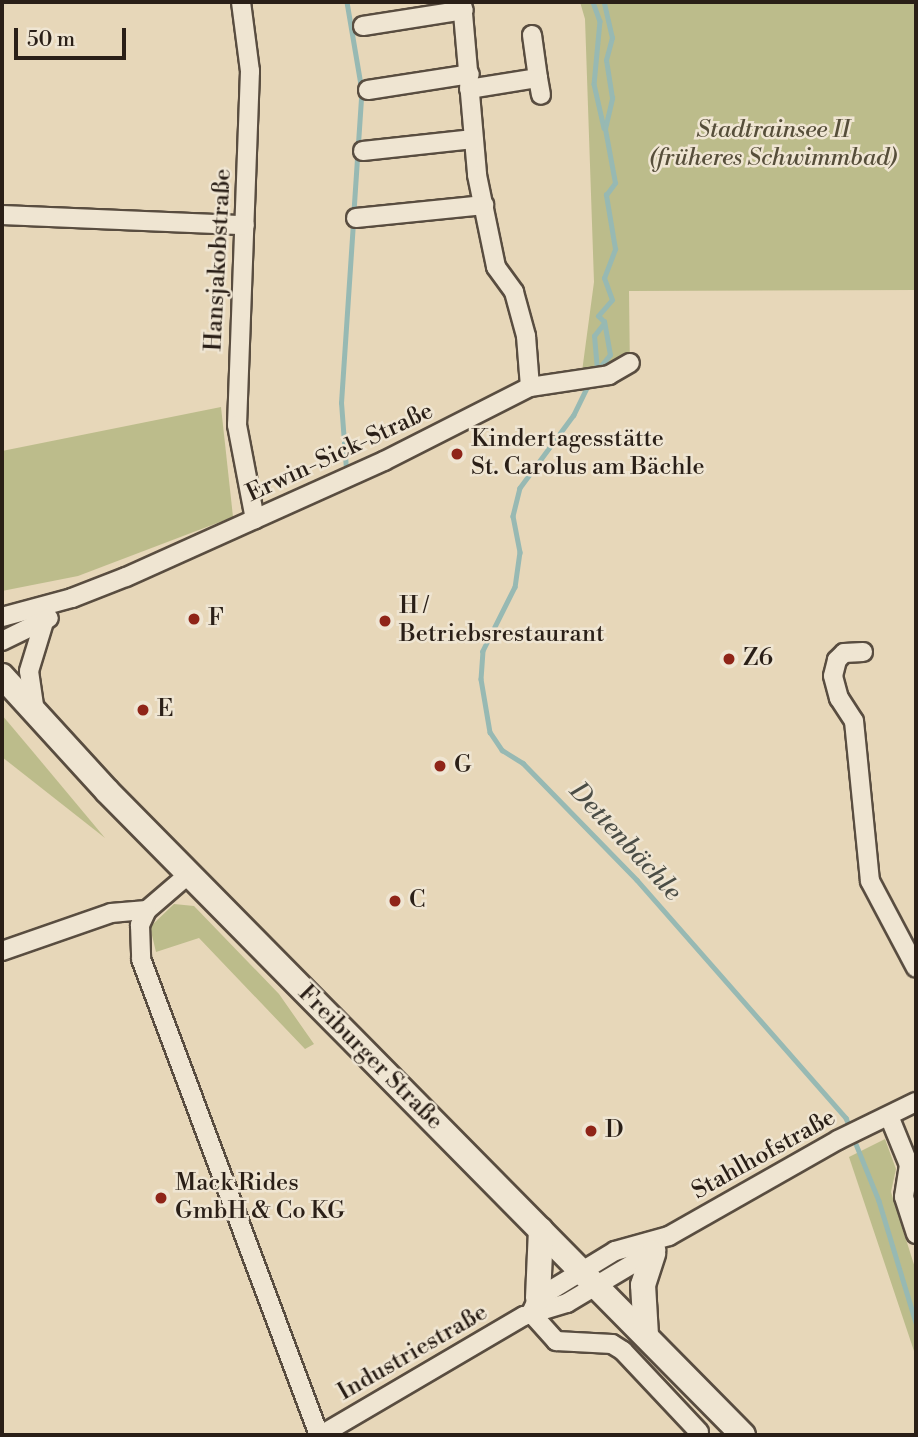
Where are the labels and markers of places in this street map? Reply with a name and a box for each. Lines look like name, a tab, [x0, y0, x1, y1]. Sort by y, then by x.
place label: Kindertagesstätte St. Carolus am Bächle	[471, 426, 705, 482]
marker: Kindertagesstätte St. Carolus am Bächle	[449, 446, 465, 462]
place label: H / Betriebsrestaurant	[399, 593, 604, 649]
place label: F	[208, 605, 224, 633]
marker: F	[186, 611, 202, 627]
marker: H / Betriebsrestaurant	[377, 613, 393, 629]
place label: Z6	[743, 645, 773, 673]
marker: Z6	[721, 651, 737, 667]
place label: E	[157, 696, 174, 724]
marker: E	[135, 702, 151, 718]
place label: G	[454, 752, 472, 780]
marker: G	[432, 758, 448, 774]
place label: C	[409, 887, 425, 915]
marker: C	[387, 893, 403, 909]
place label: D	[605, 1117, 624, 1145]
marker: D	[583, 1123, 599, 1139]
place label: Mack Rides GmbH & Co KG	[175, 1170, 345, 1226]
marker: Mack Rides GmbH & Co KG	[153, 1190, 169, 1206]

